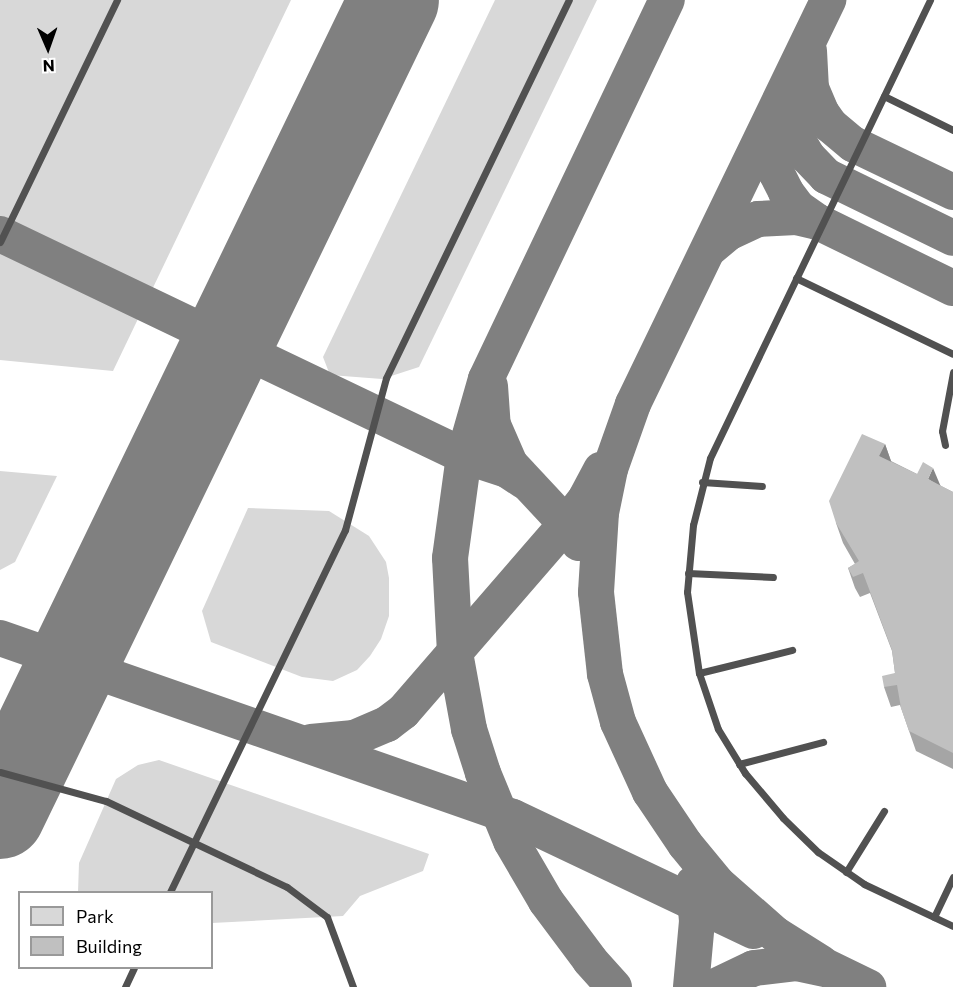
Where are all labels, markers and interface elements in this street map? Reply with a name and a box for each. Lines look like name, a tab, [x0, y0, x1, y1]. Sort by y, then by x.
north arrow	[18, 18, 78, 78]
text: N	[42, 57, 55, 76]
legend	[18, 891, 213, 969]
text: Park	[76, 905, 114, 927]
text: Building	[76, 935, 142, 957]

